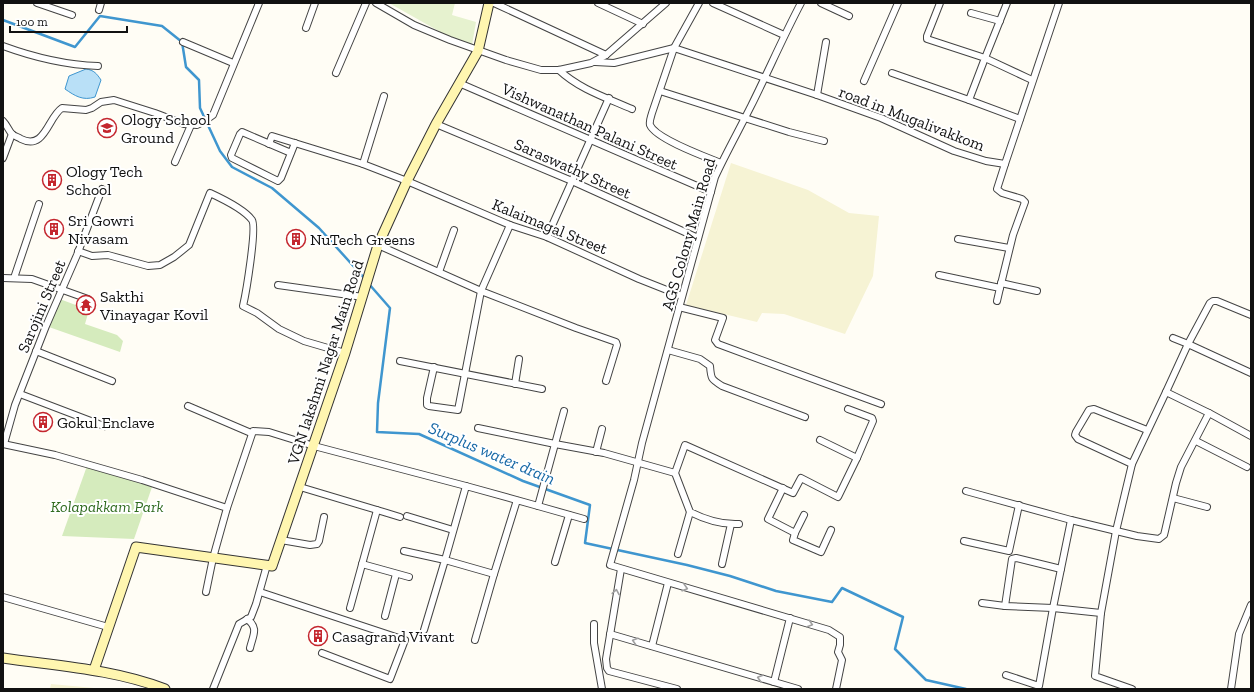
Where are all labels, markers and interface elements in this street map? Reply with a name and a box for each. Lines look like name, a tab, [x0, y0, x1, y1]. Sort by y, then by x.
scale bar	[10, 8, 127, 34]
text: 100 m	[16, 15, 48, 29]
street label: Vishwanathan Palani Street	[498, 79, 681, 174]
street label: road in Mugalivakkom	[836, 82, 987, 155]
place label: Ology School Ground	[121, 110, 211, 147]
school or university icon: Ology School Ground	[96, 117, 118, 139]
street label: Saraswathy Street	[511, 134, 634, 203]
street label: AGS Colony Main Road	[658, 155, 719, 313]
place label: Ology Tech School	[66, 162, 143, 199]
building icon: Ology Tech School	[41, 169, 63, 191]
street label: Kalaimagal Street	[489, 195, 610, 258]
place label: Sri Gowri Nivasam	[68, 211, 134, 248]
building icon: Sri Gowri Nivasam	[43, 218, 65, 240]
building icon: NuTech Greens	[285, 228, 307, 250]
place label: NuTech Greens	[310, 230, 415, 249]
street label: Sarojini Street	[13, 257, 70, 356]
street label: VGN lakshmi Nagar Main Road	[283, 257, 368, 468]
place label: Sakthi Vinayagar Kovil	[99, 287, 208, 324]
temple icon: Sakthi Vinayagar Kovil	[75, 294, 97, 316]
building icon: Gokul Enclave	[32, 411, 54, 433]
place label: Gokul Enclave	[57, 413, 154, 432]
water label: Surplus water drain	[426, 417, 558, 489]
park label: Kolapakkam Park	[50, 497, 164, 516]
one-way arrow	[681, 583, 688, 592]
one-way arrow	[612, 589, 620, 595]
one-way arrow	[806, 619, 813, 628]
building icon: Casagrand Vivant	[307, 625, 329, 647]
place label: Casagrand Vivant	[332, 627, 454, 646]
one-way arrow	[632, 637, 639, 646]
one-way arrow	[757, 674, 764, 683]

